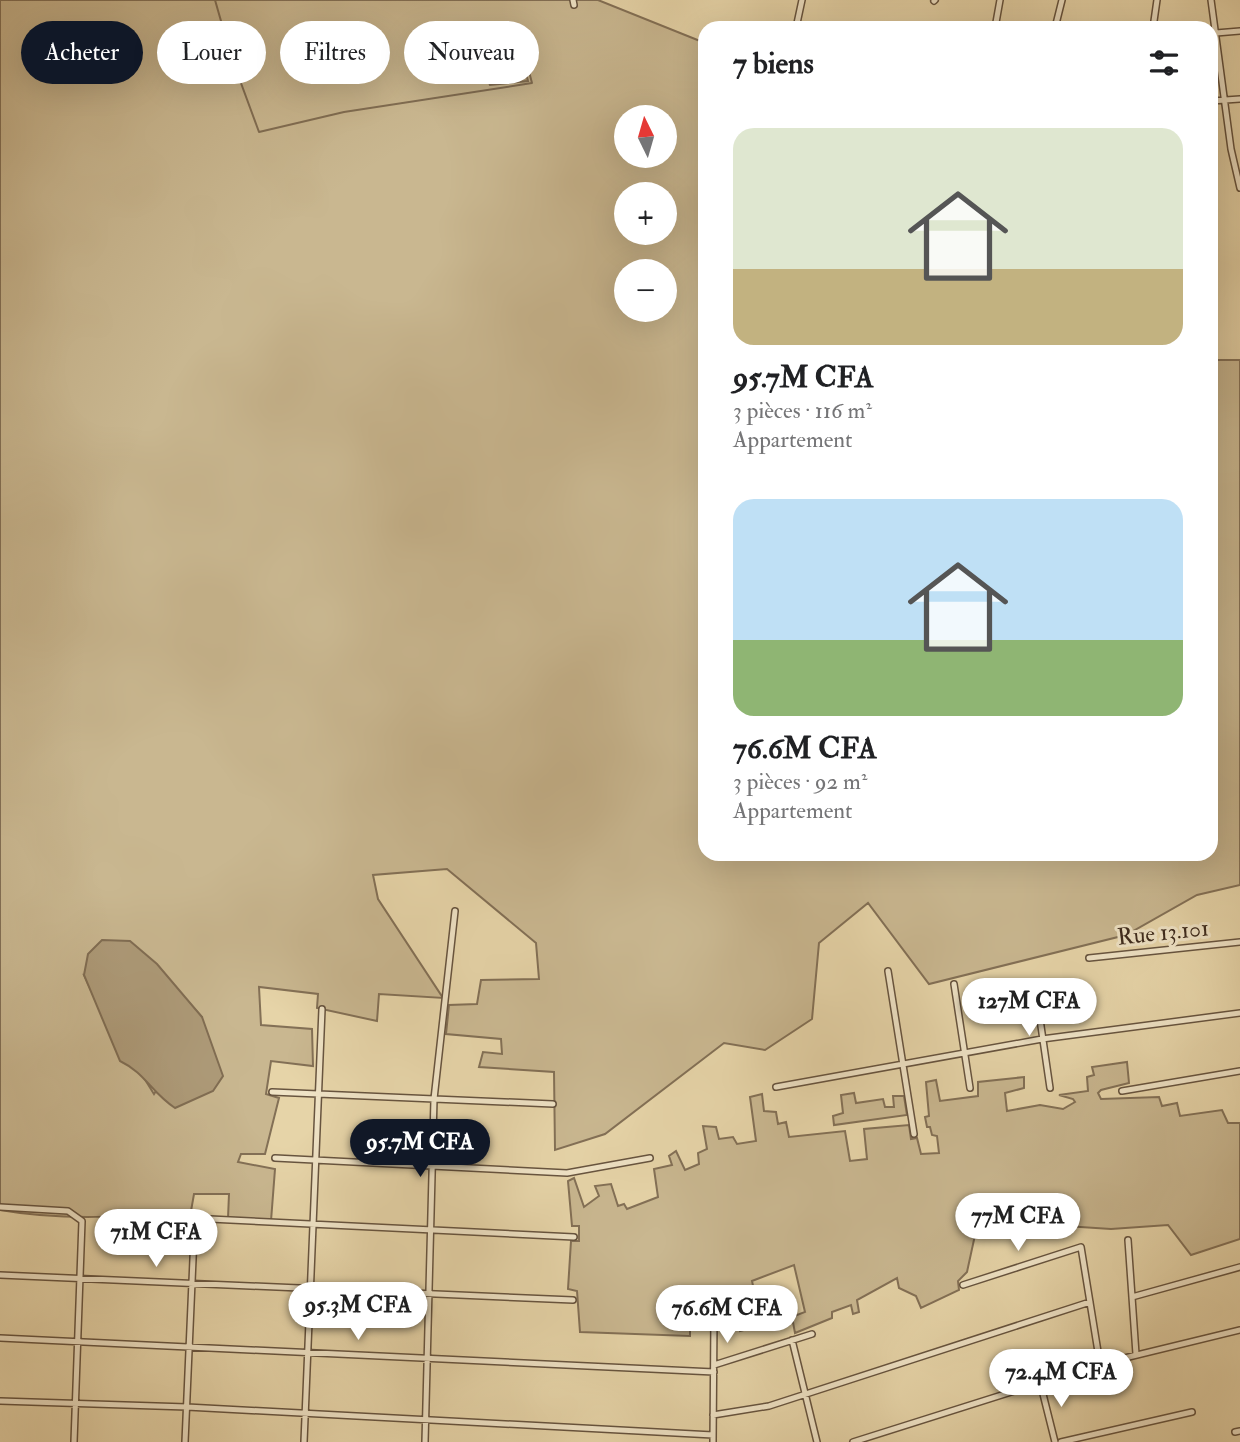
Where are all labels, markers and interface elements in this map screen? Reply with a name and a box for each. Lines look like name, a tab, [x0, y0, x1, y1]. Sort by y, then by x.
chip: Acheter	[21, 21, 143, 84]
chip: Louer	[157, 21, 266, 84]
chip: Filtres	[280, 21, 390, 84]
chip: Nouveau	[404, 21, 539, 84]
icon: filters	[1145, 44, 1183, 82]
text: 7 biens	[733, 45, 814, 82]
north arrow	[614, 105, 677, 168]
map controls	[614, 105, 677, 322]
icon: home	[895, 173, 1021, 299]
button: +	[614, 182, 677, 245]
button: −	[614, 259, 677, 322]
text: 95.7M CFA	[733, 359, 874, 396]
text: 3 pièces · 116 m²	[733, 396, 872, 425]
text: Appartement	[733, 425, 853, 454]
icon: home	[895, 544, 1021, 670]
text: 76.6M CFA	[733, 730, 877, 767]
text: 3 pièces · 92 m²	[733, 767, 867, 796]
text: Appartement	[733, 796, 853, 825]
street label: Rue 13.101	[1116, 913, 1210, 952]
pin: 127M CFA	[957, 978, 1101, 1038]
text: 127M CFA	[978, 986, 1080, 1015]
pin: 95.7M CFA	[340, 1120, 500, 1179]
text: 95.7M CFA	[366, 1127, 474, 1156]
pin: 77M CFA	[953, 1194, 1083, 1253]
text: 77M CFA	[971, 1201, 1065, 1230]
pin: 71M CFA	[91, 1210, 221, 1269]
text: 71M CFA	[110, 1217, 202, 1246]
pin: 95.3M CFA	[278, 1282, 438, 1342]
pin: 76.6M CFA	[647, 1286, 807, 1345]
text: 95.3M CFA	[304, 1290, 412, 1319]
text: 76.6M CFA	[672, 1293, 782, 1322]
pin: 72.4M CFA	[981, 1350, 1141, 1409]
text: 72.4M CFA	[1005, 1357, 1117, 1386]

